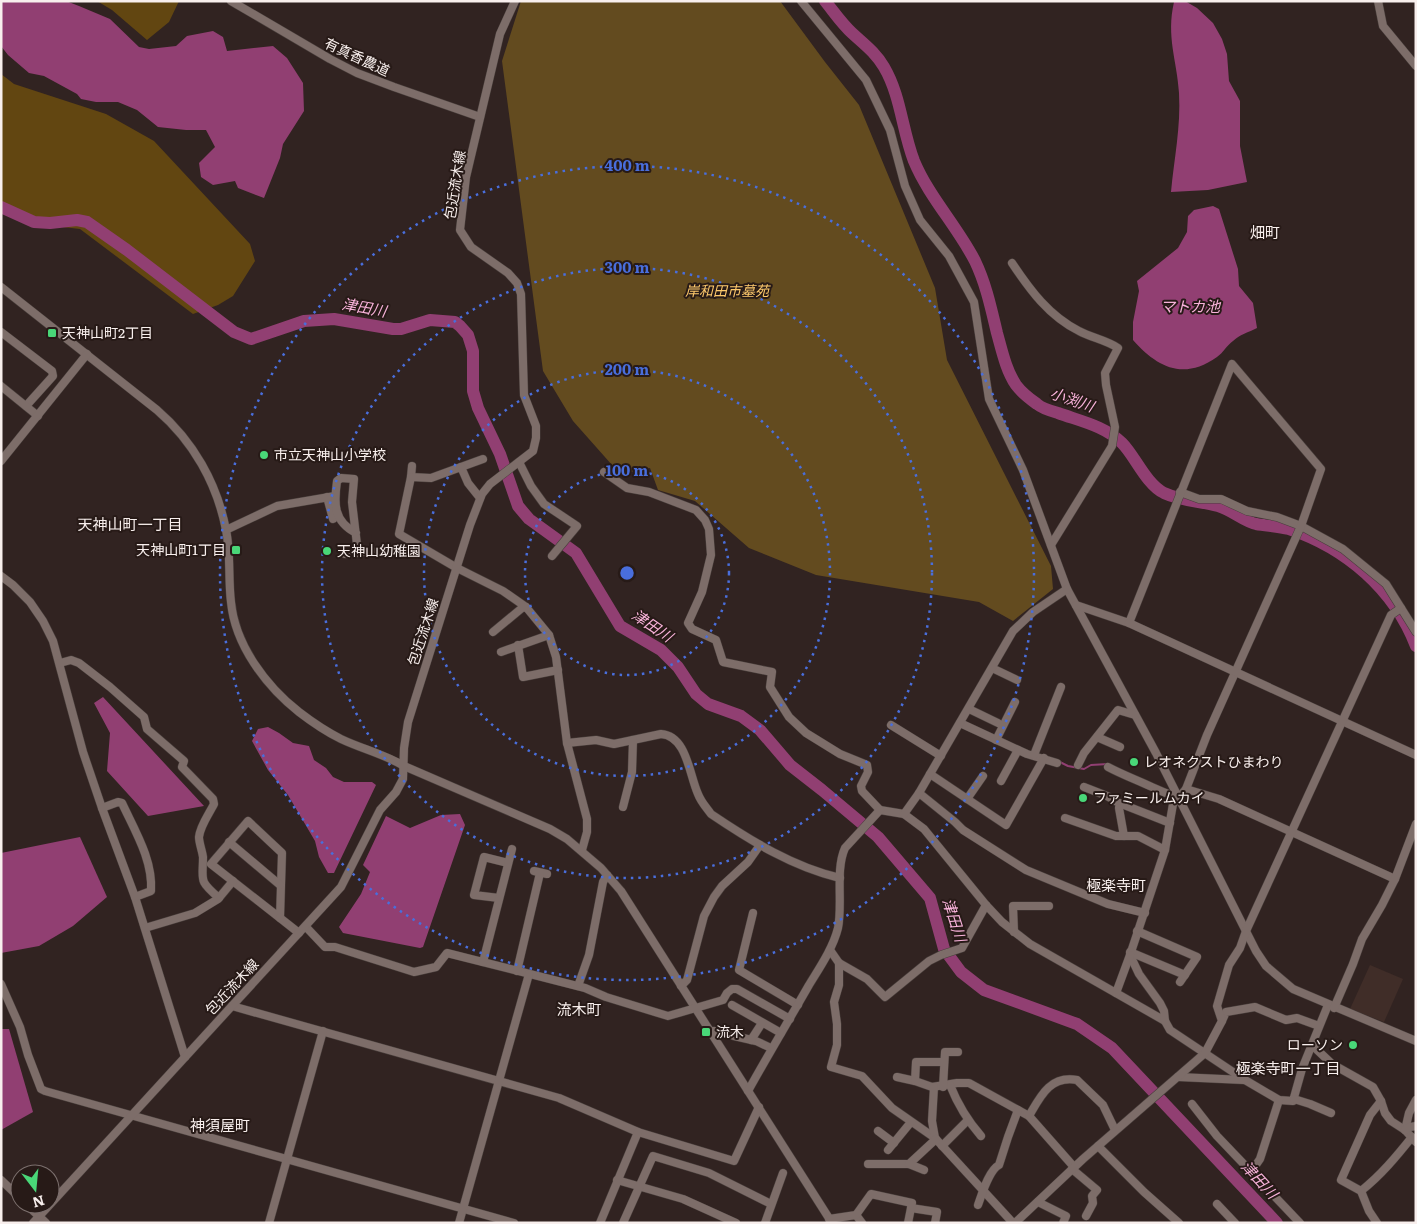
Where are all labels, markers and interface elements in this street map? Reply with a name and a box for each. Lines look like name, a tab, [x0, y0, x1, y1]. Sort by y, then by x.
street label: 有真香農道	[321, 32, 393, 80]
street label: 包近流木線	[439, 149, 469, 221]
text: 400 m	[604, 153, 650, 176]
district label: 畑町	[1250, 220, 1280, 243]
text: 300 m	[605, 255, 649, 278]
park label: 岸和田市墓苑	[685, 280, 771, 300]
water label: 津田川	[340, 291, 390, 322]
water label: マトカ池	[1160, 294, 1222, 317]
place label: 天神山町2丁目	[62, 322, 153, 342]
marker: 天神山町2丁目	[46, 327, 58, 339]
text: 200 m	[605, 357, 649, 380]
water label: 小渕川	[1047, 380, 1099, 417]
place label: 市立天神山小学校	[274, 444, 386, 464]
marker: 市立天神山小学校	[258, 449, 270, 461]
text: 100 m	[606, 458, 648, 481]
district label: 天神山町一丁目	[77, 512, 183, 535]
place label: 天神山町1丁目	[136, 539, 226, 559]
place label: 天神山幼稚園	[337, 540, 421, 560]
marker: 天神山町1丁目	[230, 544, 242, 556]
marker: 天神山幼稚園	[321, 545, 333, 557]
centre of rings	[618, 564, 636, 582]
street label: 包近流木線	[402, 595, 442, 668]
water label: 津田川	[628, 603, 680, 648]
place label: レオネクストひまわり	[1144, 751, 1284, 771]
marker: レオネクストひまわり	[1128, 756, 1140, 768]
place label: ファミールムカイ	[1093, 787, 1205, 807]
marker: ファミールムカイ	[1077, 792, 1089, 804]
district label: 極楽寺町	[1086, 873, 1146, 896]
water label: 津田川	[938, 895, 974, 946]
street label: 包近流木線	[200, 954, 262, 1019]
district label: 流木町	[556, 997, 602, 1020]
place label: 流木	[716, 1021, 744, 1041]
marker: 流木	[700, 1026, 712, 1038]
place label: ローソン	[1287, 1034, 1343, 1054]
marker: ローソン	[1347, 1039, 1359, 1051]
district label: 極楽寺町一丁目	[1235, 1056, 1341, 1079]
district label: 神須屋町	[190, 1113, 250, 1136]
water label: 津田川	[1236, 1155, 1285, 1205]
north arrow	[10, 1164, 60, 1214]
text: N	[30, 1191, 47, 1214]

